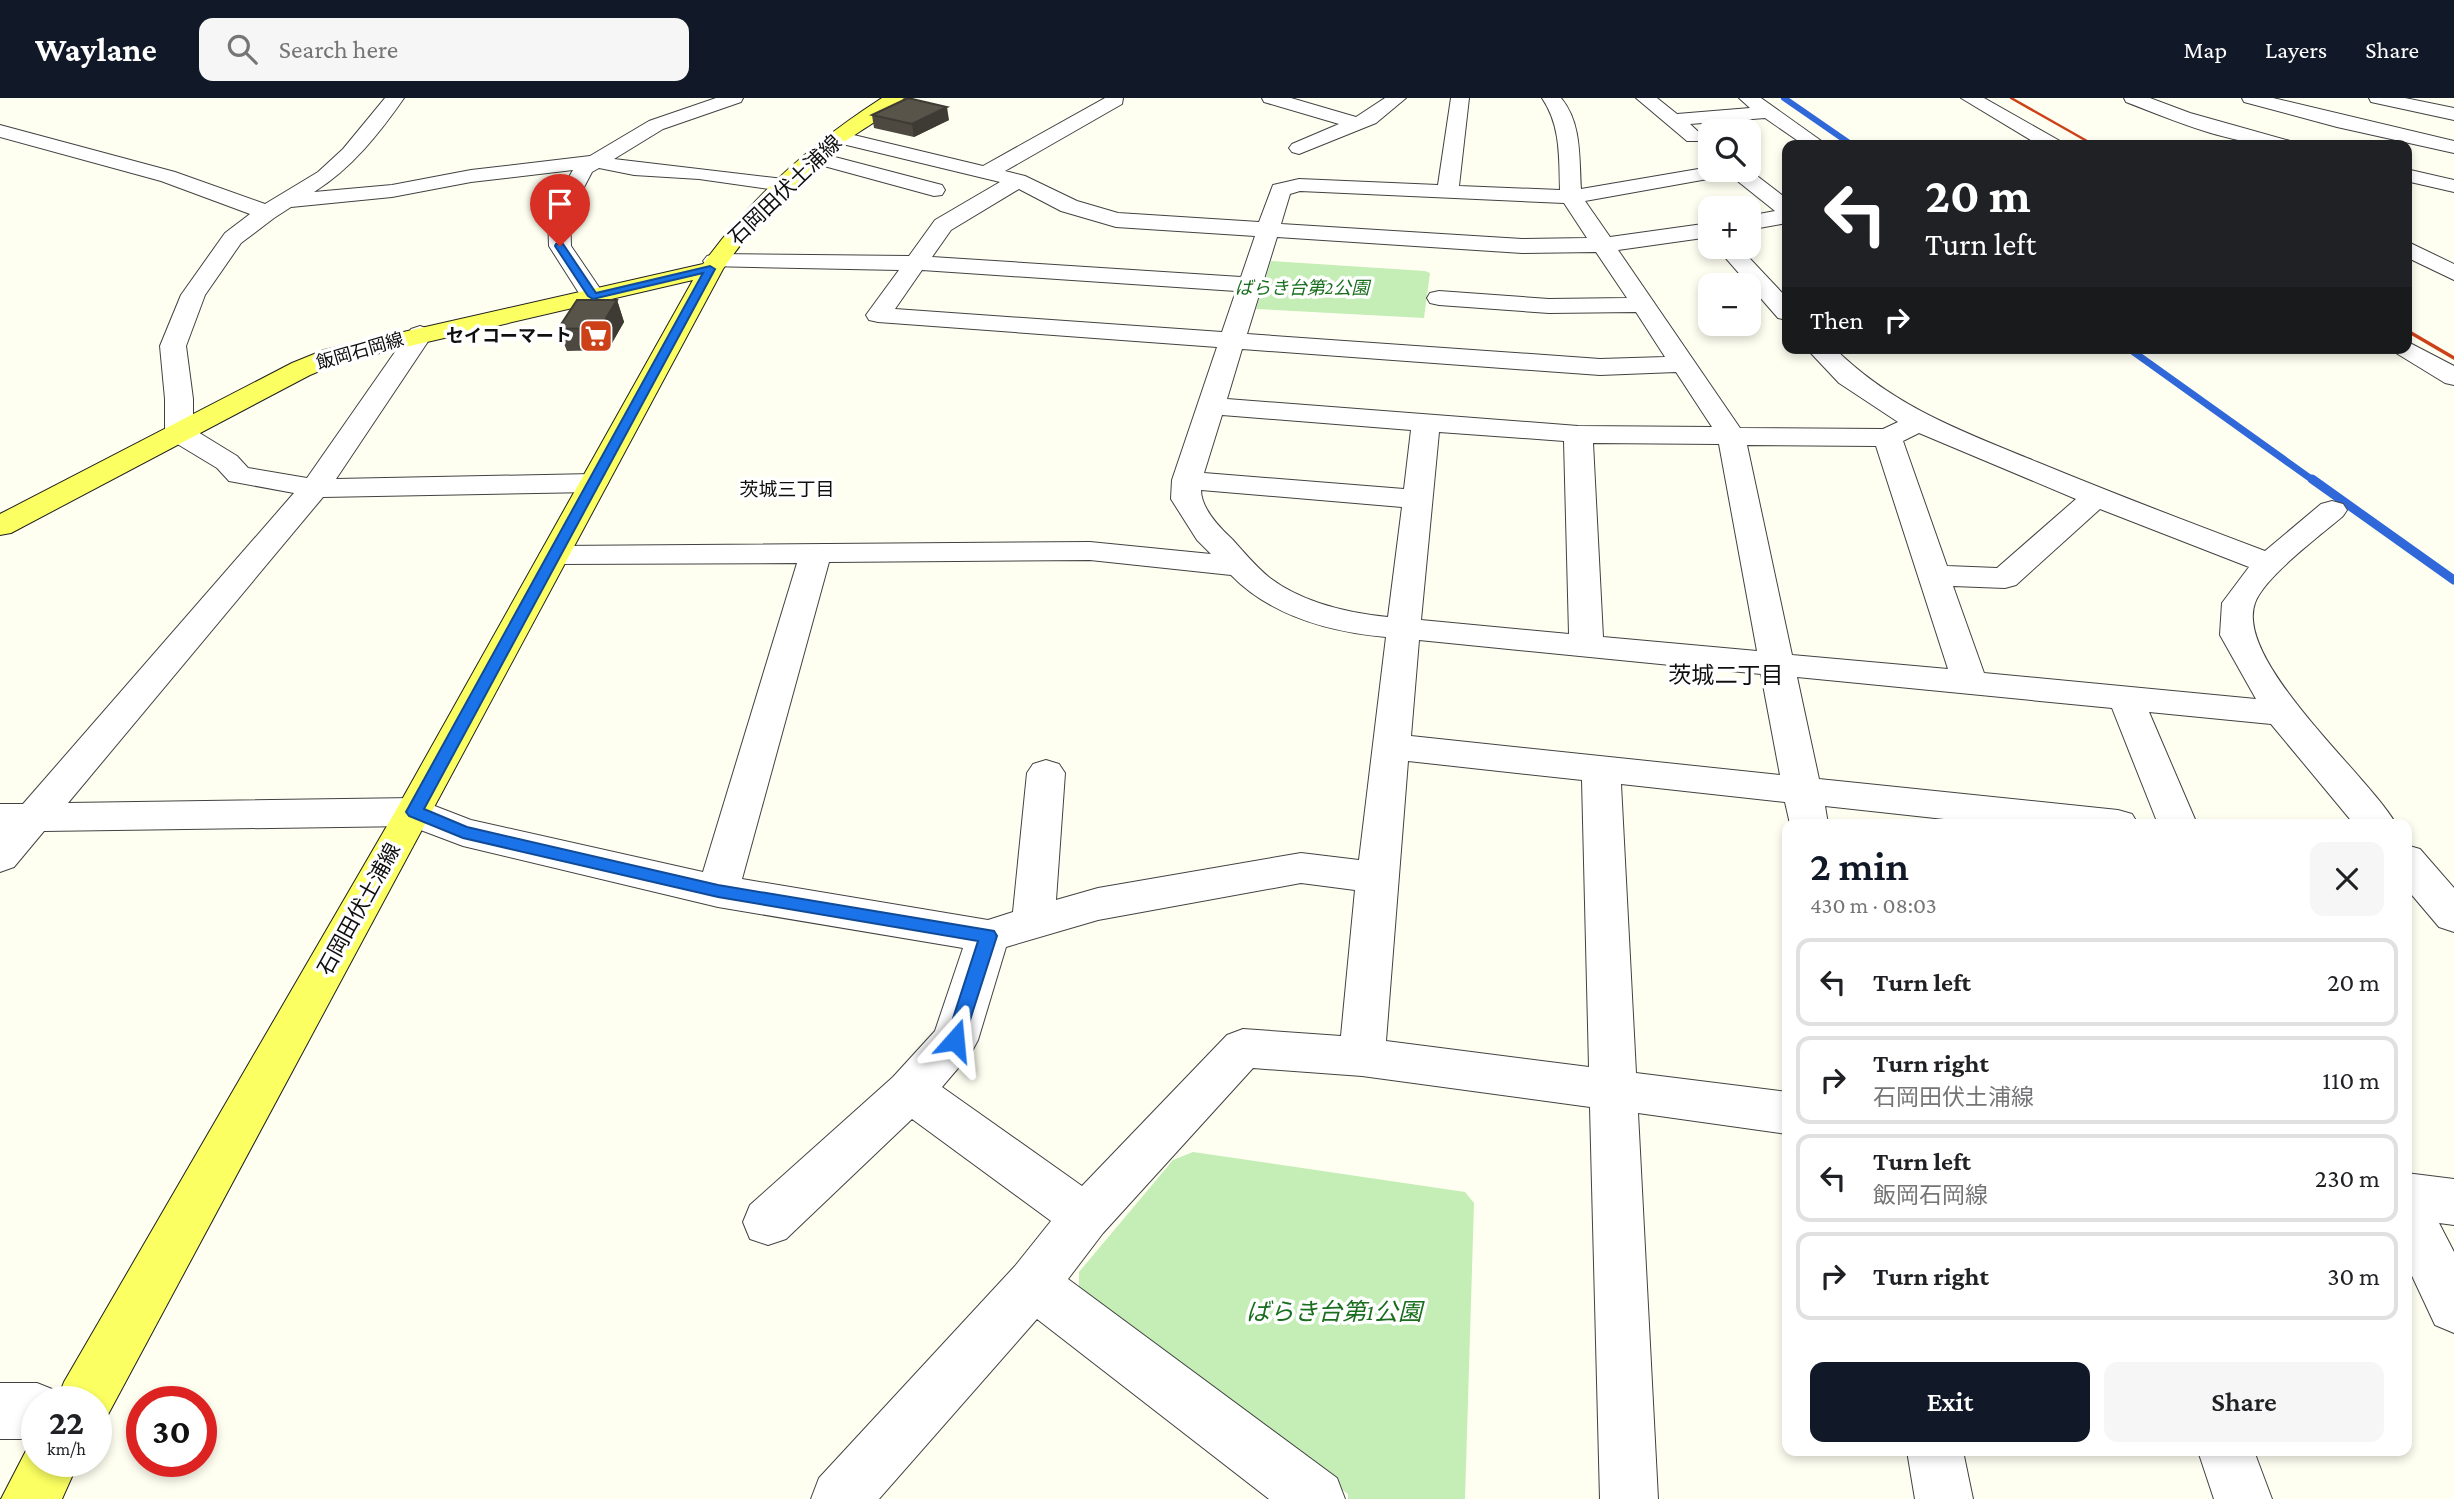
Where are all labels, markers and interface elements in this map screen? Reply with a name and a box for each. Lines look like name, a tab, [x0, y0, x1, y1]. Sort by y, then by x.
search box	[199, 18, 689, 81]
icon: search	[223, 30, 261, 68]
text: Waylane	[35, 31, 157, 68]
text: Search here	[279, 35, 398, 64]
text: Map	[2183, 36, 2227, 63]
text: Layers	[2265, 36, 2327, 63]
text: Share	[2365, 36, 2419, 63]
map controls	[1698, 119, 1761, 336]
button: search	[1698, 119, 1761, 182]
street label: 石岡田伏土浦線	[724, 130, 846, 250]
icon: left	[1810, 168, 1901, 259]
text: 20 m	[1925, 168, 2031, 223]
pin	[530, 174, 590, 246]
icon: arrive	[541, 185, 579, 223]
button: +	[1698, 196, 1761, 259]
text: Turn left	[1925, 226, 2036, 262]
button: −	[1698, 273, 1761, 336]
park label: ばらき台第2公園	[1235, 278, 1372, 298]
icon: right	[1878, 301, 1916, 339]
text: Then	[1810, 306, 1864, 335]
supermarket icon: セイコーマート	[577, 317, 615, 355]
place label: セイコーマート	[446, 326, 572, 346]
street label: 飯岡石岡線	[314, 329, 406, 373]
district label: 茨城三丁目	[739, 479, 835, 500]
district label: 茨城二丁目	[1669, 662, 1784, 688]
street label: 石岡田伏土浦線	[313, 839, 405, 979]
text: 2 min	[1810, 842, 1909, 889]
button: close	[2310, 842, 2384, 916]
text: 430 m · 08:03	[1810, 892, 1937, 918]
icon: left	[1814, 963, 1852, 1001]
text: Turn left	[1873, 968, 1971, 997]
text: 20 m	[2327, 968, 2380, 997]
position arrow	[918, 1003, 992, 1077]
text: Turn right	[1873, 1049, 1989, 1078]
icon: right	[1814, 1061, 1852, 1099]
text: 110 m	[2322, 1066, 2380, 1095]
text: 石岡田伏土浦線	[1873, 1084, 2034, 1110]
text: Turn left	[1873, 1147, 1971, 1176]
icon: left	[1814, 1159, 1852, 1197]
text: 230 m	[2315, 1164, 2380, 1193]
text: 飯岡石岡線	[1873, 1182, 1988, 1208]
icon: right	[1814, 1257, 1852, 1295]
text: Turn right	[1873, 1262, 1989, 1291]
text: 30 m	[2327, 1262, 2380, 1291]
park label: ばらき台第1公園	[1246, 1298, 1425, 1325]
button: Exit	[1810, 1362, 2090, 1442]
button: Share	[2104, 1362, 2384, 1442]
speed limit sign: 30	[126, 1386, 217, 1477]
text: 22	[49, 1403, 84, 1442]
text: km/h	[47, 1439, 86, 1459]

